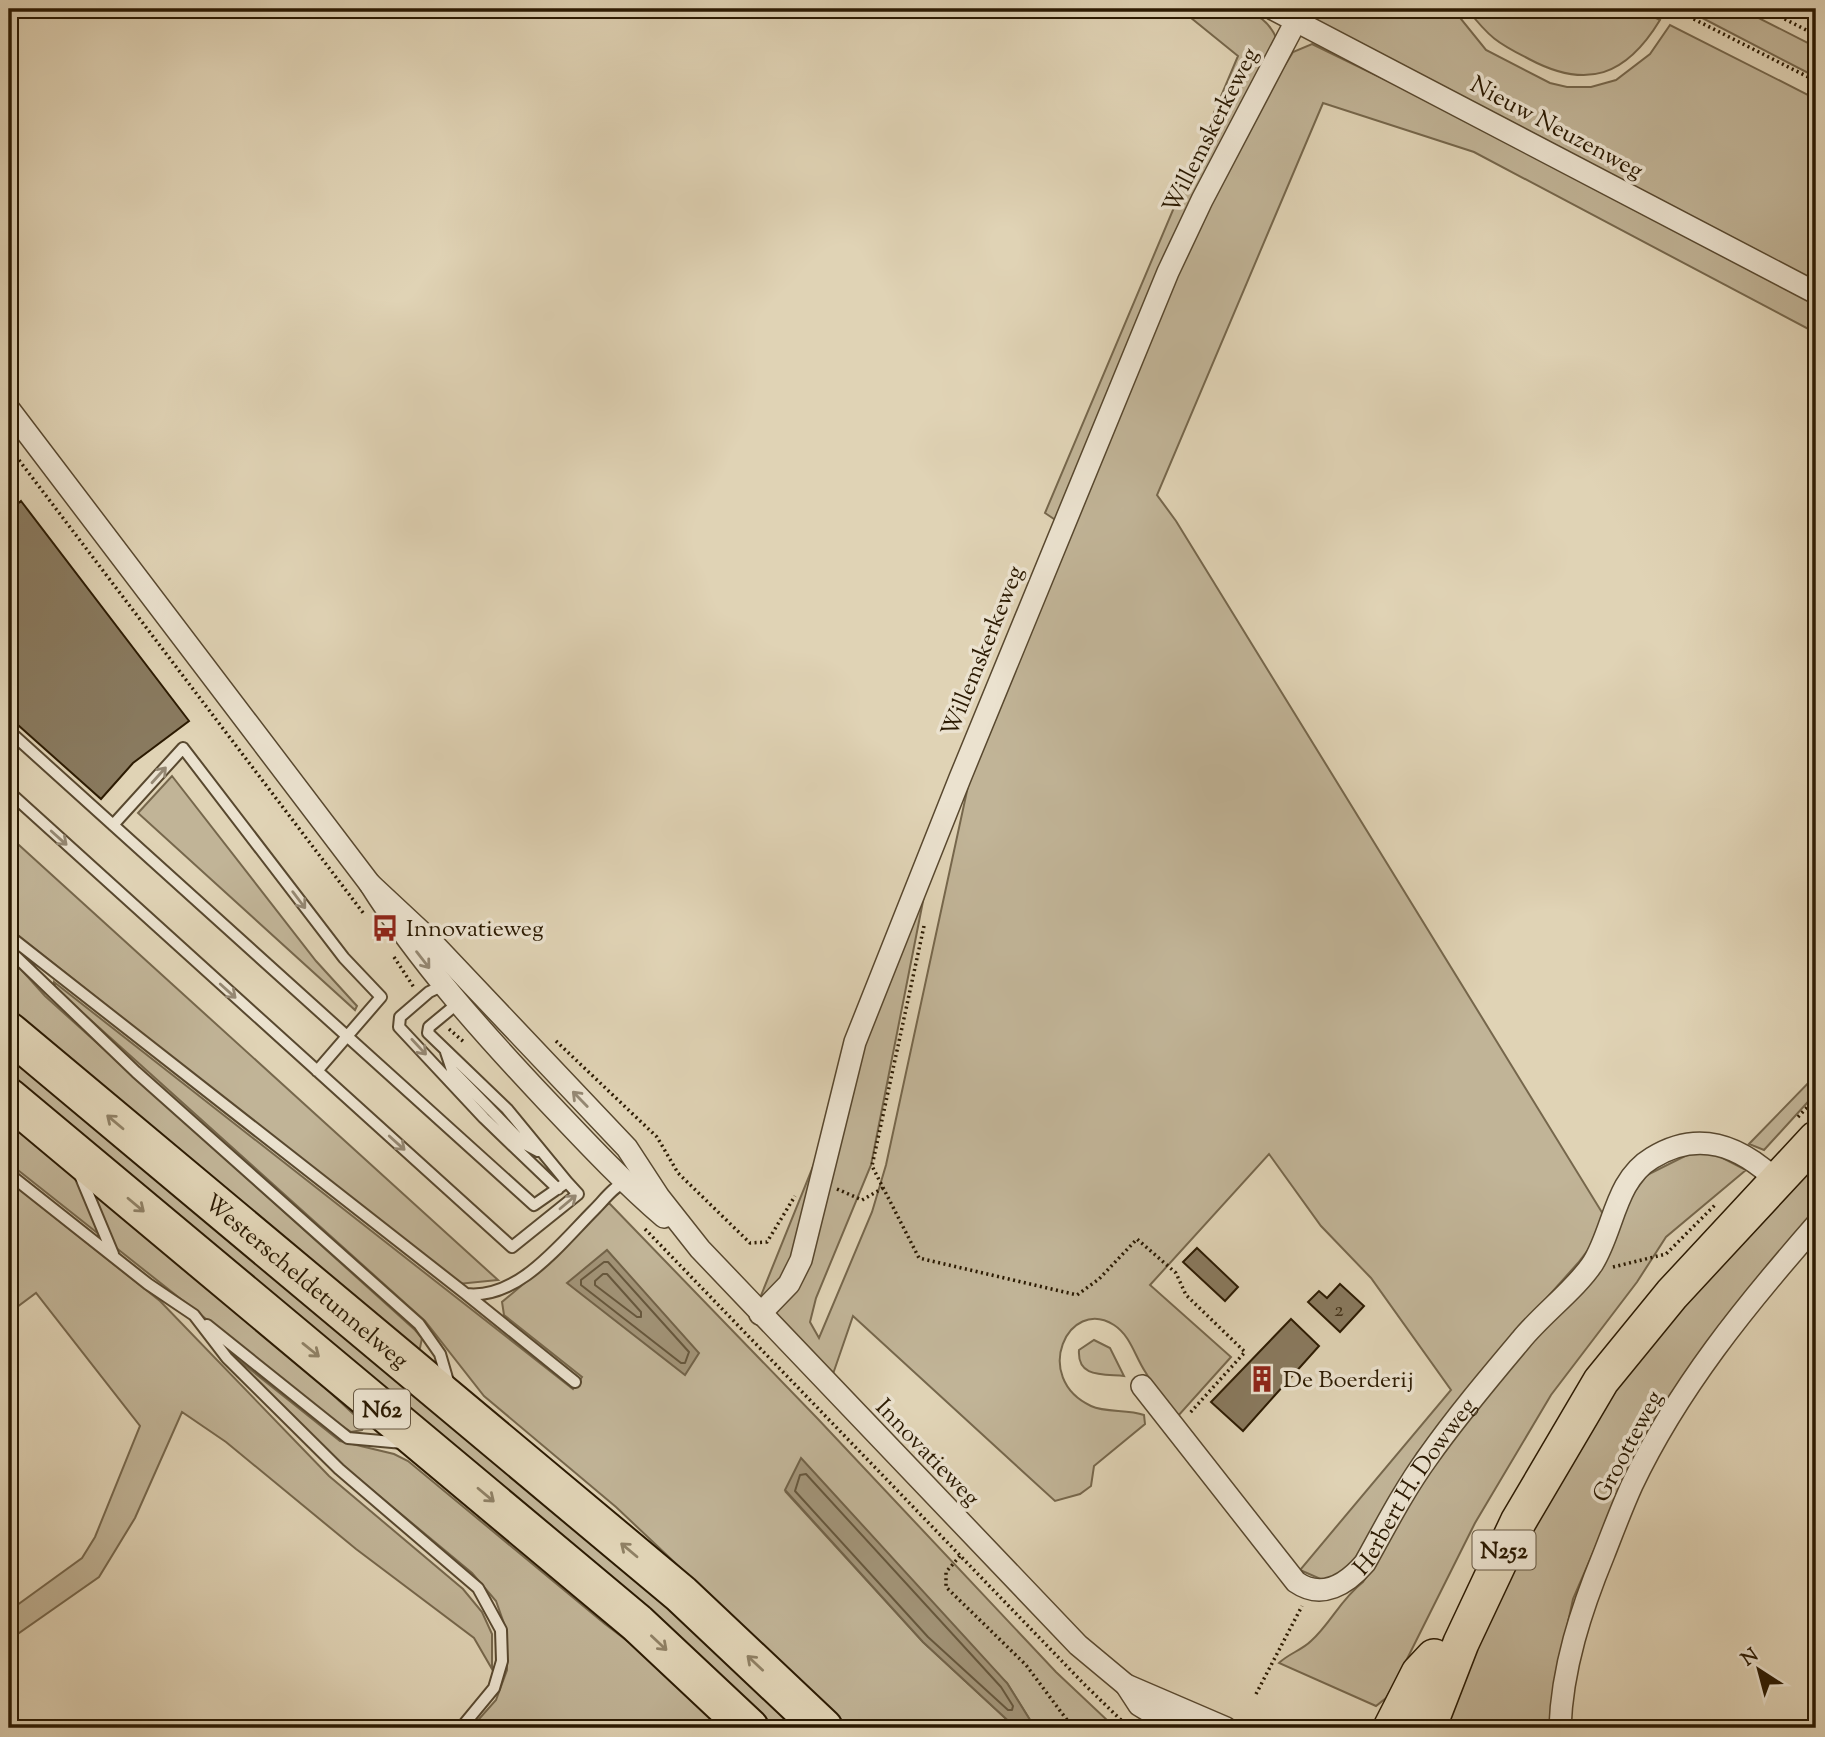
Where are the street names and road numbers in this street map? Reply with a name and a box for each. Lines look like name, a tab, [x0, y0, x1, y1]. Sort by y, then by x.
street label: Willemskerkeweg	[1155, 42, 1268, 220]
street label: Nieuw Neuzenweg	[1464, 69, 1649, 189]
street label: Willemskerkeweg	[934, 561, 1034, 742]
street label: Westerscheldetunnelweg	[196, 1187, 415, 1378]
street label: Grootteweg	[1585, 1385, 1673, 1509]
road number: N62	[354, 1390, 410, 1428]
street label: Herbert H. Dowweg	[1346, 1391, 1486, 1584]
street label: Innovatieweg	[867, 1392, 987, 1515]
road number: N252	[1472, 1530, 1536, 1569]

